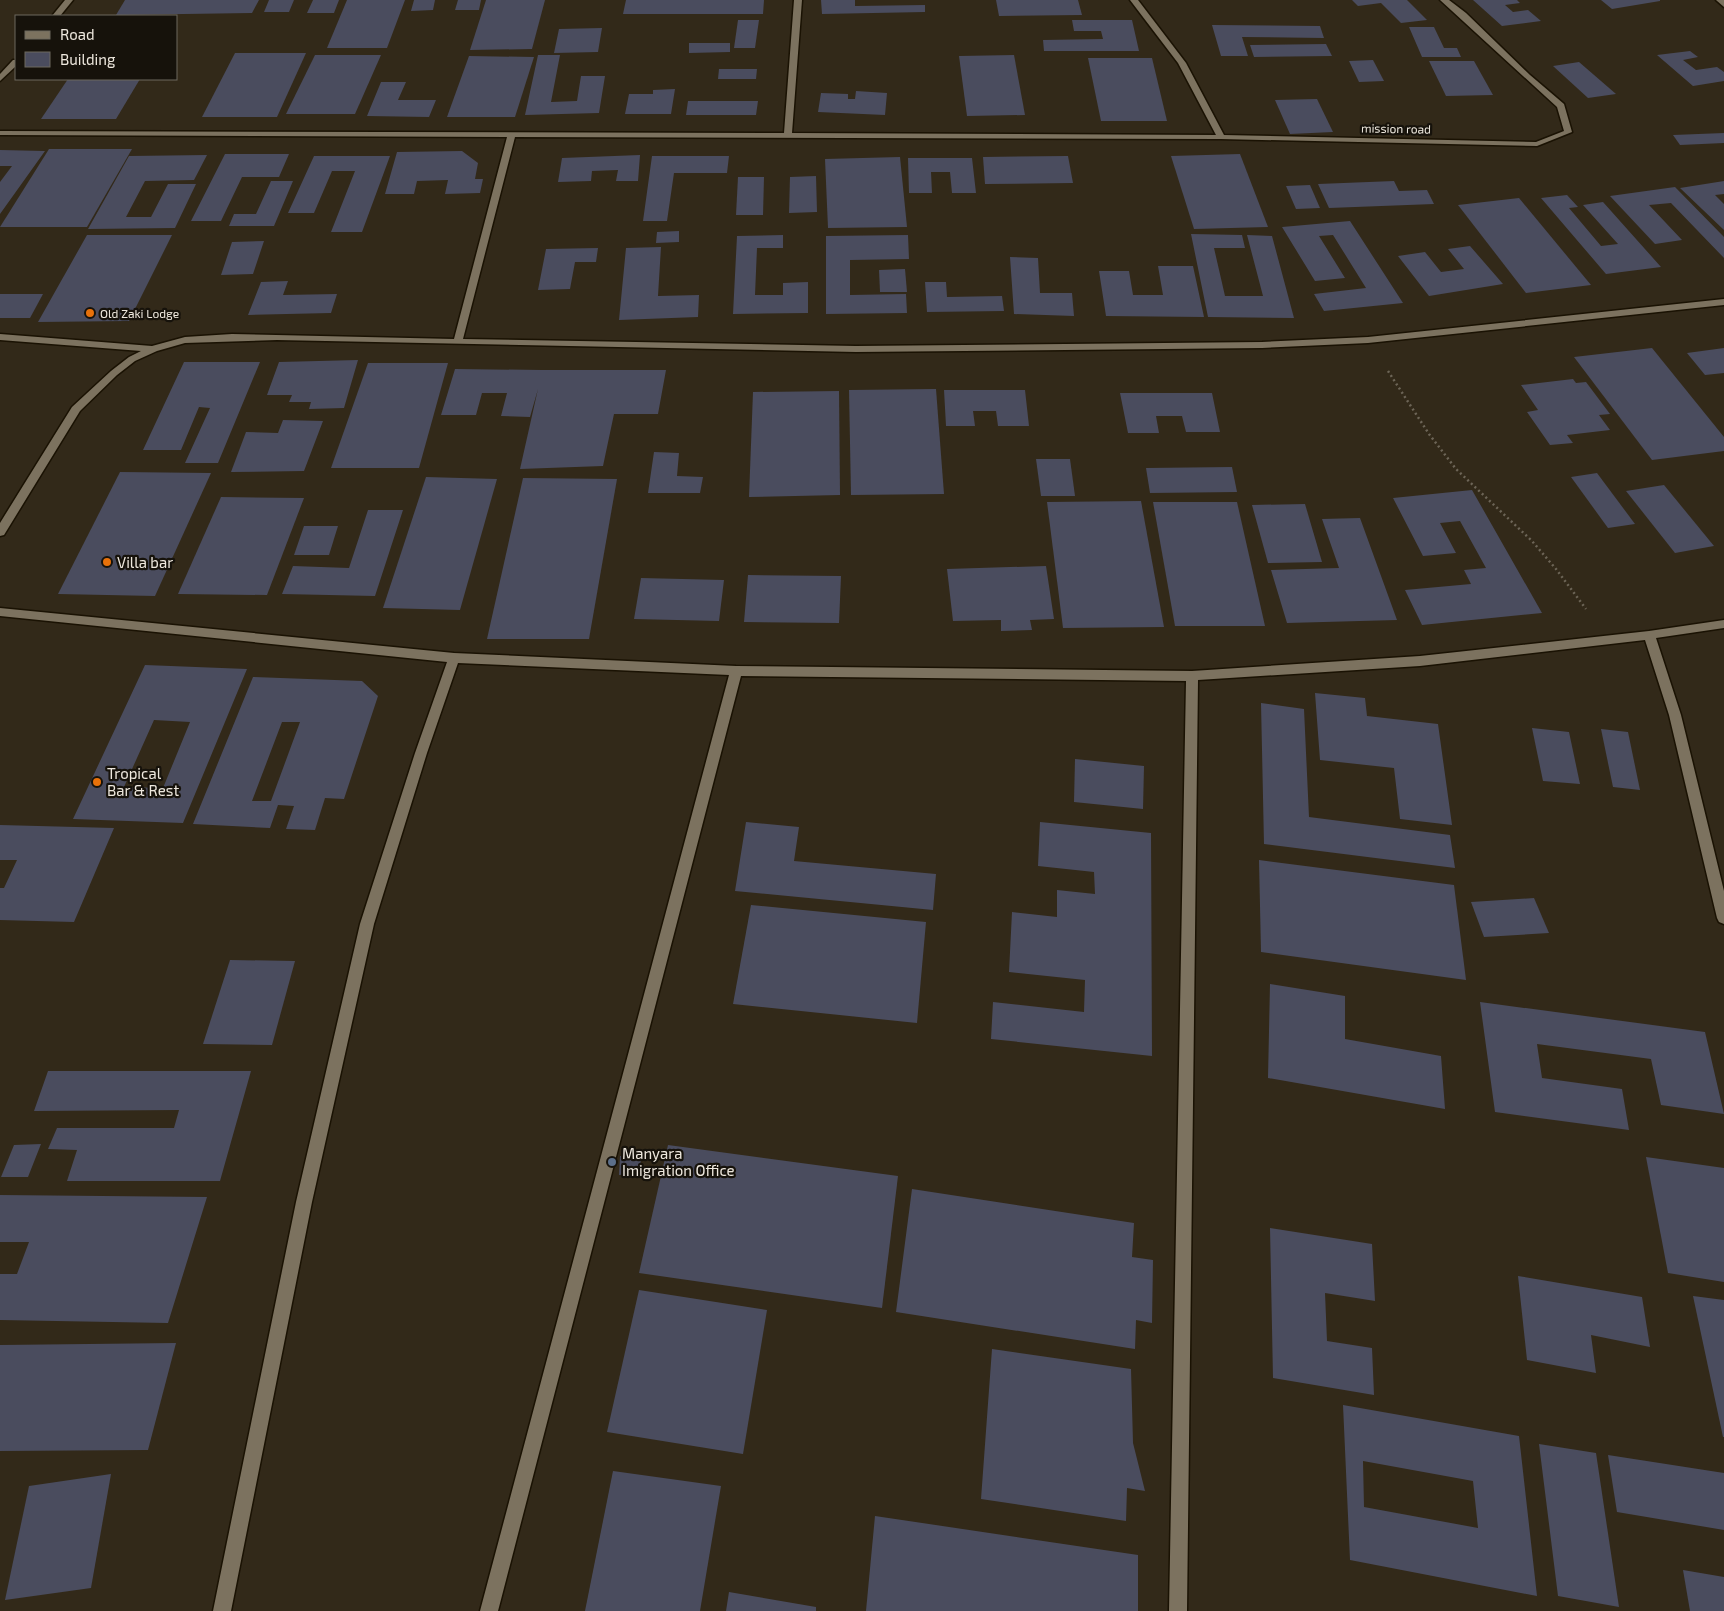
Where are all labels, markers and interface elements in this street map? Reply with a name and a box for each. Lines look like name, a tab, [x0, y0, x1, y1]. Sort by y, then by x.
legend	[15, 15, 178, 80]
text: Road	[60, 25, 95, 43]
text: Building	[60, 50, 116, 68]
street label: mission road	[1361, 120, 1431, 136]
place label: Old Zaki Lodge	[100, 306, 179, 320]
marker: Old Zaki Lodge	[84, 307, 96, 319]
place label: Villa bar	[117, 553, 173, 571]
marker: Villa bar	[101, 556, 113, 568]
place label: Tropical Bar & Rest	[107, 764, 179, 799]
marker: Tropical Bar & Rest	[91, 776, 103, 788]
place label: Manyara Imigration Office	[622, 1144, 735, 1179]
marker: Manyara Imigration Office	[606, 1156, 618, 1168]

